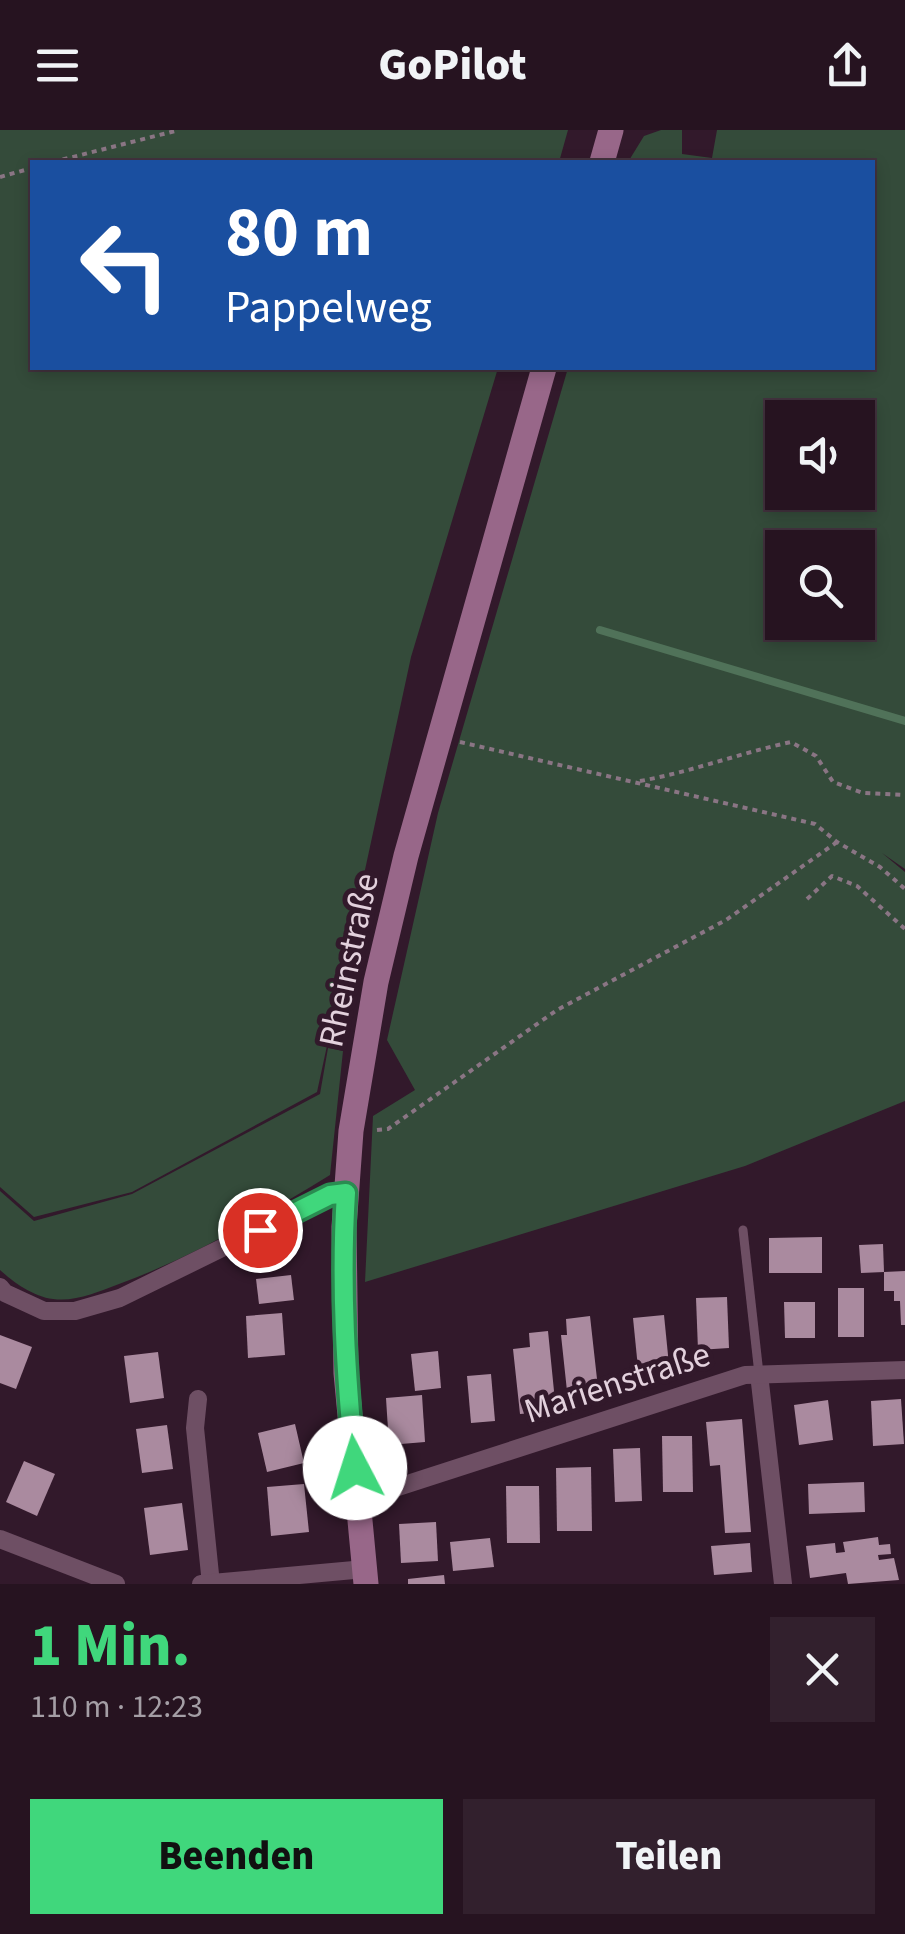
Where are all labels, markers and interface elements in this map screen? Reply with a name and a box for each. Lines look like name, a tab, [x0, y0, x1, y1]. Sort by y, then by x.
text: GoPilot	[378, 33, 527, 97]
icon: menu	[30, 38, 85, 93]
icon: share	[820, 38, 875, 93]
text: 80 m	[225, 183, 373, 283]
icon: left	[60, 200, 190, 330]
text: Pappelweg	[225, 276, 432, 340]
map controls	[765, 400, 875, 640]
button: sound	[765, 400, 875, 510]
button: search	[765, 530, 875, 640]
street label: Rheinstraße	[306, 869, 392, 1052]
pin	[218, 1188, 303, 1273]
icon: arrive	[233, 1203, 288, 1258]
street label: Marienstraße	[518, 1329, 717, 1436]
position arrow	[303, 1416, 407, 1520]
text: 1 Min.	[30, 1604, 190, 1689]
button: close	[770, 1617, 875, 1722]
text: 110 m · 12:23	[30, 1684, 203, 1730]
button: Beenden	[30, 1799, 443, 1914]
button: Teilen	[463, 1799, 875, 1914]

